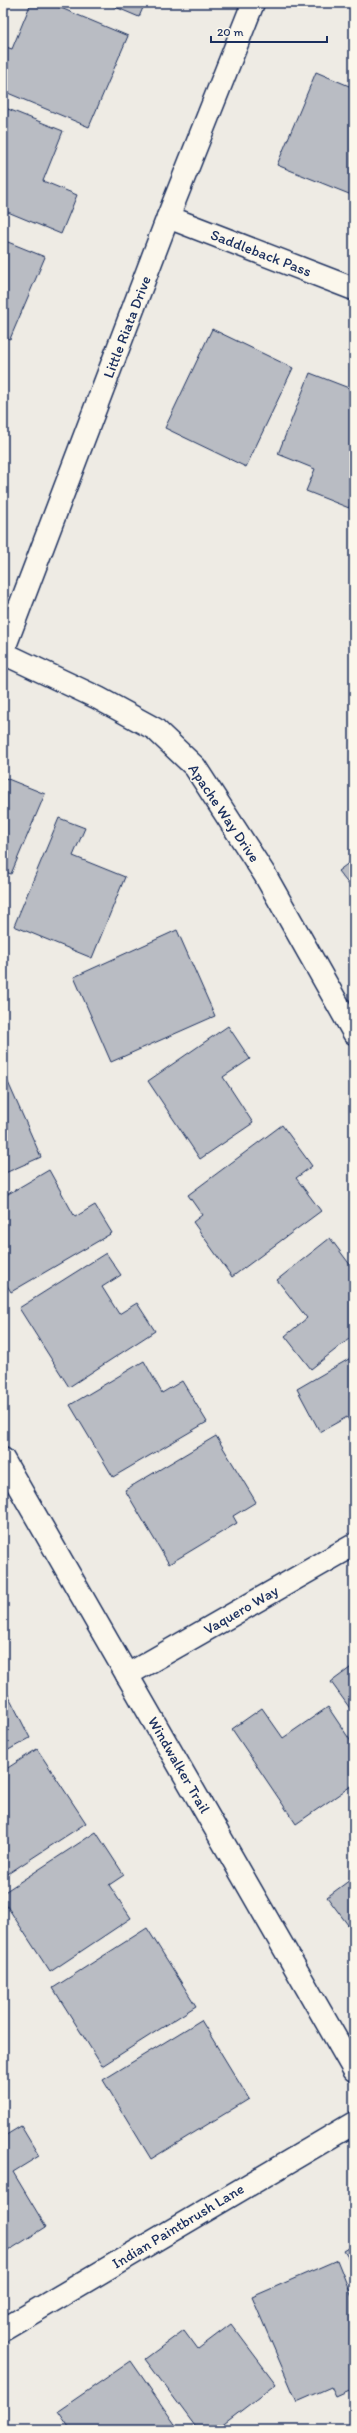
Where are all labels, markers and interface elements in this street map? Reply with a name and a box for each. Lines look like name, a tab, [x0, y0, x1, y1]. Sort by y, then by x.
scale bar	[211, 18, 327, 44]
text: 20 m	[217, 25, 244, 39]
street label: Saddleback Pass	[208, 225, 314, 281]
street label: Little Riata Drive	[99, 273, 155, 381]
street label: Apache Way Drive	[184, 760, 264, 866]
street label: Vaquero Way	[200, 1581, 282, 1639]
street label: Windwalker Trail	[144, 1714, 214, 1817]
street label: Indian Paintbrush Lane	[109, 2180, 247, 2272]

